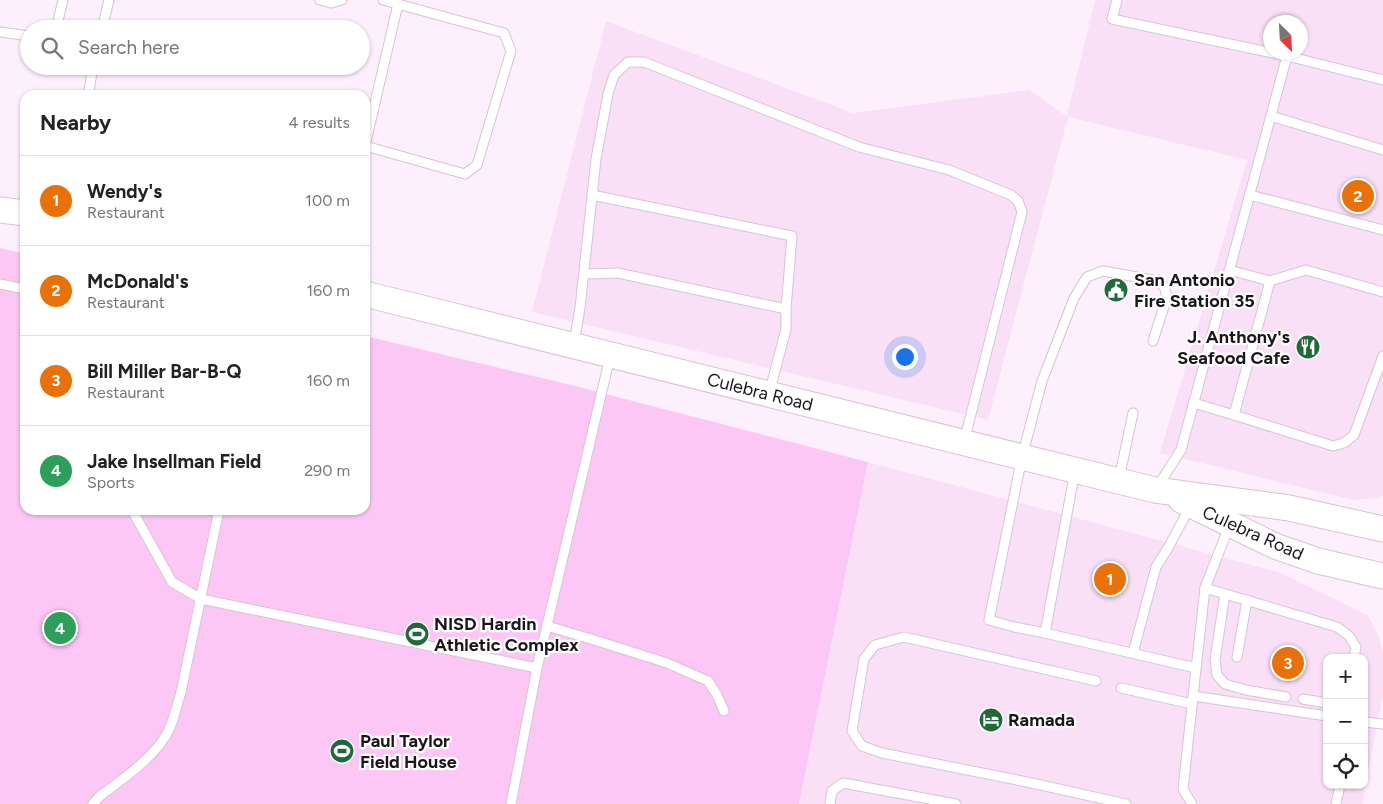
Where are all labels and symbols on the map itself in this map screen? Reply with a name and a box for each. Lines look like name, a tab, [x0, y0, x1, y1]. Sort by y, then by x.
north arrow	[1263, 15, 1308, 60]
pin: 2	[1342, 177, 1374, 215]
place label: San Antonio Fire Station 35	[1134, 269, 1255, 312]
public building icon: San Antonio Fire Station 35	[1103, 277, 1129, 303]
place label: J. Anthony's Seafood Cafe	[1177, 326, 1291, 369]
restaurant icon: J. Anthony's Seafood Cafe	[1295, 334, 1321, 360]
your location	[892, 344, 918, 370]
street label: Culebra Road	[705, 368, 815, 416]
street label: Culebra Road	[1199, 501, 1307, 565]
pin: 1	[1094, 560, 1126, 598]
pin: 4	[44, 609, 76, 647]
place label: NISD Hardin Athletic Complex	[434, 613, 579, 656]
sports icon: NISD Hardin Athletic Complex	[404, 621, 430, 647]
pin: 3	[1272, 644, 1304, 682]
hotel icon: Ramada	[978, 707, 1004, 733]
place label: Ramada	[1008, 709, 1075, 731]
place label: Paul Taylor Field House	[360, 730, 457, 773]
sports icon: Paul Taylor Field House	[329, 738, 355, 764]

